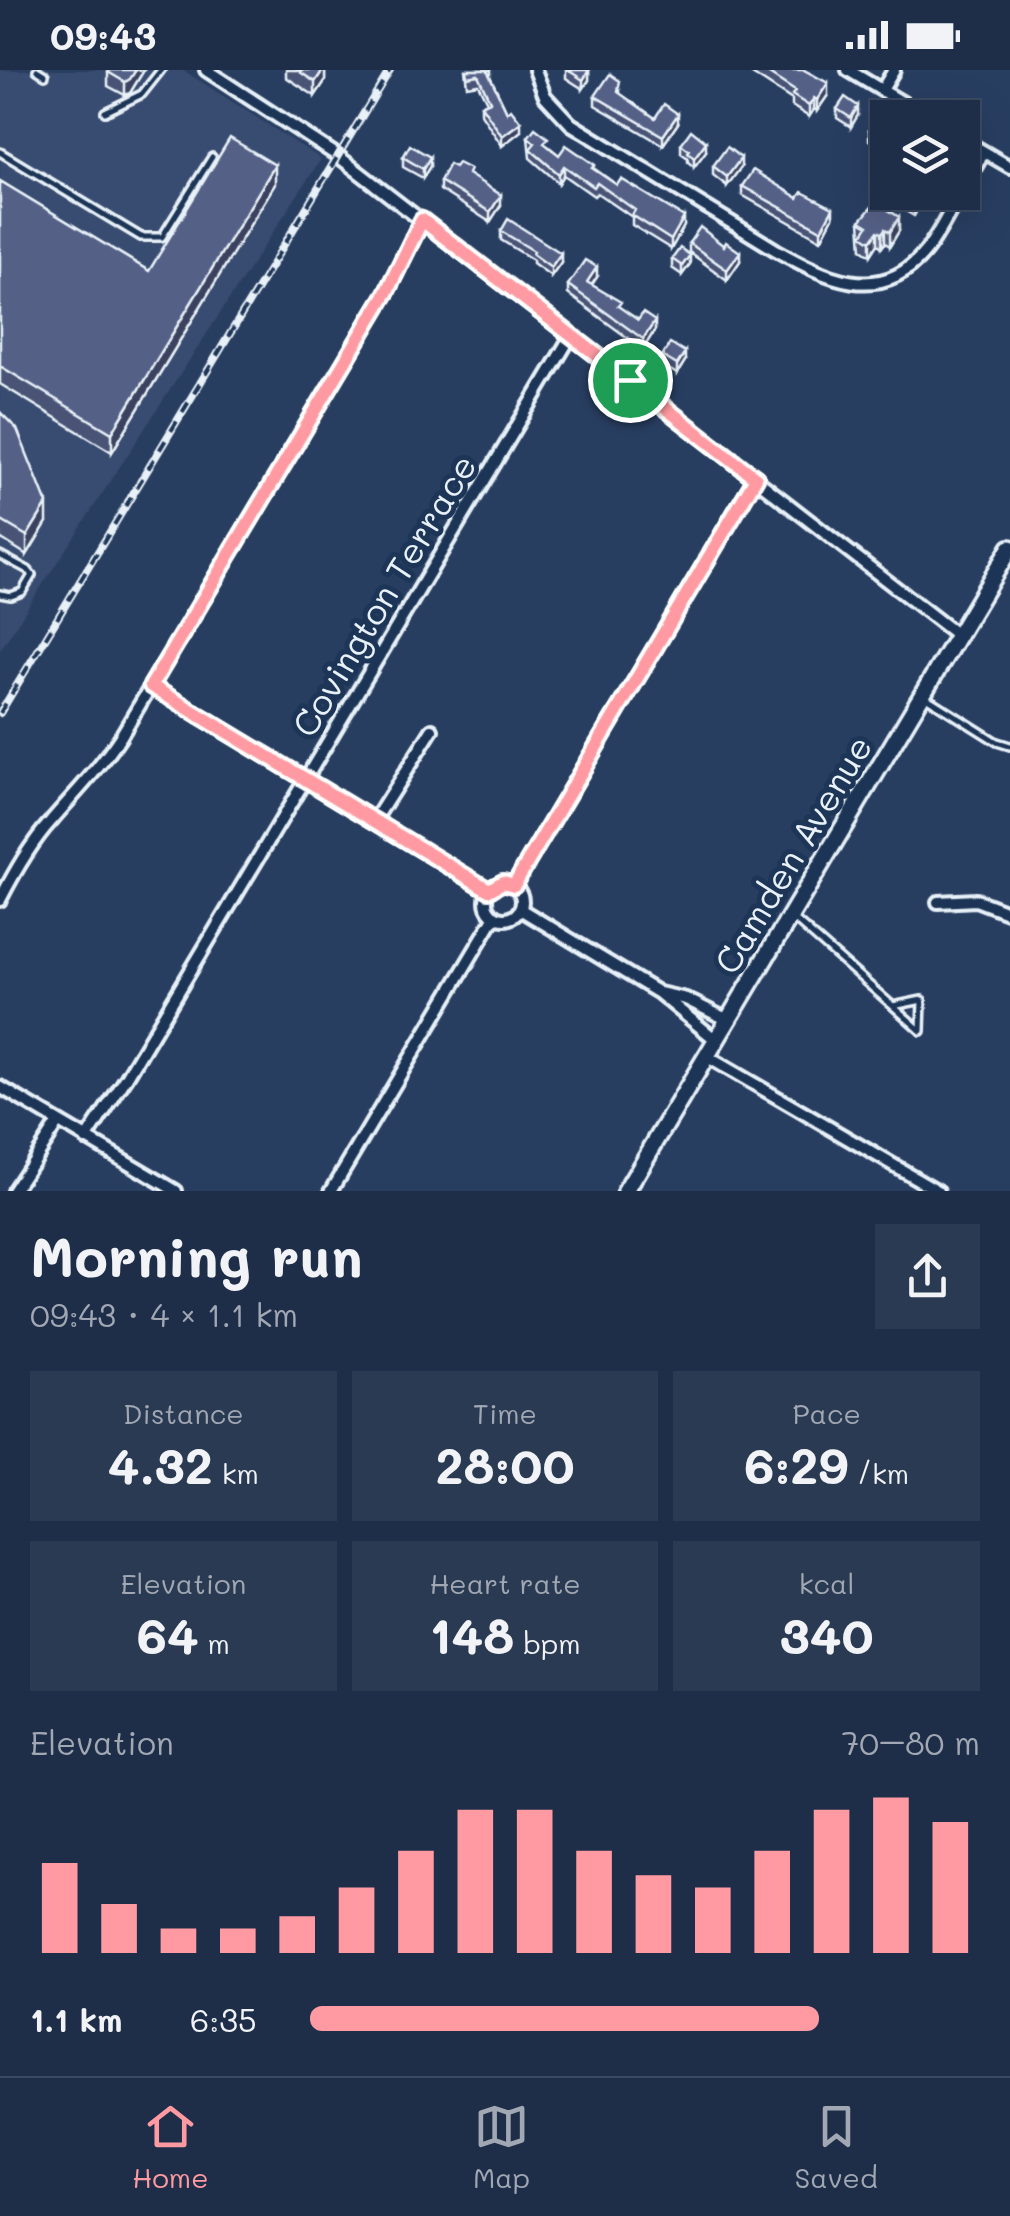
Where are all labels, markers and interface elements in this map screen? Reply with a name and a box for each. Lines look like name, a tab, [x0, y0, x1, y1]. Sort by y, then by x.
text: 09:43	[50, 10, 156, 60]
map controls	[870, 100, 980, 210]
button: layers	[870, 100, 980, 210]
pin	[588, 338, 673, 423]
icon: arrive	[603, 353, 658, 408]
street label: Covington Terrace	[280, 445, 486, 745]
street label: Camden Avenue	[703, 726, 881, 982]
text: Morning run	[30, 1219, 363, 1291]
button: share	[875, 1224, 980, 1329]
text: 09:43 · 4 × 1.1 km	[30, 1293, 298, 1335]
text: Distance	[123, 1395, 244, 1431]
text: Time	[473, 1395, 537, 1431]
text: Pace	[792, 1395, 861, 1431]
text: 4.32	[108, 1431, 213, 1497]
text: 28:00	[435, 1431, 575, 1497]
text: 6:29	[744, 1431, 848, 1497]
text: km	[213, 1455, 259, 1491]
text: /km	[848, 1455, 909, 1491]
text: Elevation	[120, 1565, 246, 1601]
text: Heart rate	[429, 1565, 581, 1601]
text: kcal	[799, 1565, 855, 1601]
text: 64	[137, 1601, 199, 1667]
text: 148	[429, 1601, 514, 1667]
text: 340	[780, 1601, 874, 1667]
text: m	[199, 1625, 230, 1661]
text: bpm	[514, 1625, 581, 1661]
text: Elevation	[30, 1721, 174, 1763]
text: 70–80 m	[841, 1721, 980, 1763]
text: 1.1 km	[30, 1998, 122, 2040]
text: 6:35	[190, 1998, 257, 2040]
tab: Home	[132, 2099, 208, 2195]
tab: Map	[473, 2099, 530, 2195]
tab: Saved	[795, 2099, 878, 2195]

